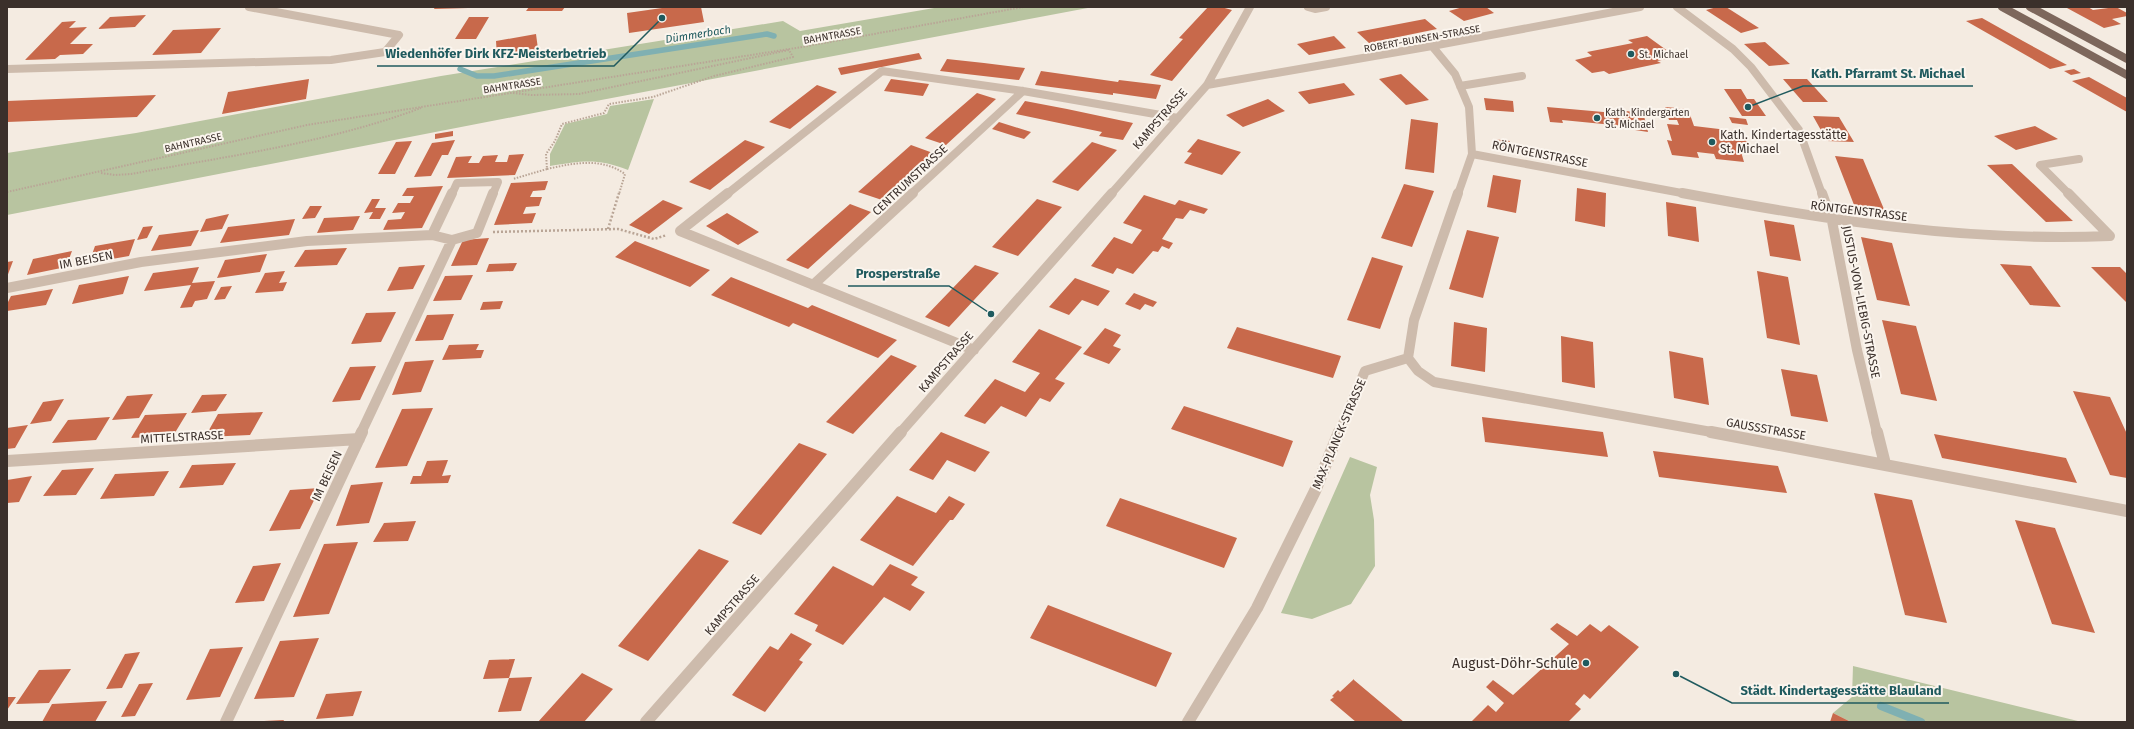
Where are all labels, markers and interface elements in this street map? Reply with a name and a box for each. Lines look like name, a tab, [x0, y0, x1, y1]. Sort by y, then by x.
water label: Dümmerbach	[664, 23, 732, 46]
street label: ROBERT-BUNSEN-STRASSE	[1363, 23, 1481, 55]
street label: BAHNTRASSE	[802, 25, 862, 47]
callout: Wiedenhöfer Dirk KFZ-Meisterbetrieb	[377, 41, 614, 66]
text: Wiedenhöfer Dirk KFZ-Meisterbetrieb	[385, 46, 607, 61]
marker: St. Michael	[1626, 49, 1636, 59]
place label: St. Michael	[1639, 49, 1688, 61]
callout: Kath. Pfarramt St. Michael	[1803, 61, 1973, 86]
text: Kath. Pfarramt St. Michael	[1811, 66, 1965, 81]
street label: BAHNTRASSE	[482, 75, 542, 96]
street label: KAMPSTRASSE	[1130, 86, 1190, 152]
place label: Kath. Kindergarten St. Michael	[1605, 107, 1690, 131]
marker: Kath. Kindergarten St. Michael	[1592, 113, 1602, 123]
place label: Kath. Kindertagesstätte St. Michael	[1720, 128, 1847, 156]
street label: BAHNTRASSE	[163, 131, 223, 155]
street label: RÖNTGENSTRASSE	[1491, 136, 1590, 170]
marker: Kath. Kindertagesstätte St. Michael	[1707, 137, 1717, 147]
street label: CENTRUMSTRASSE	[869, 142, 951, 218]
street label: RÖNTGENSTRASSE	[1810, 196, 1909, 224]
street label: JUSTUS-VON-LIEBIG-STRASSE	[1839, 224, 1883, 380]
street label: IM BEISEN	[58, 248, 114, 272]
callout: Prosperstraße	[848, 261, 949, 286]
text: Prosperstraße	[856, 266, 940, 281]
street label: KAMPSTRASSE	[916, 329, 976, 395]
street label: MAX-PLANCK-STRASSE	[1309, 377, 1369, 491]
street label: GAUSSSTRASSE	[1725, 415, 1807, 443]
street label: MITTELSTRASSE	[140, 428, 224, 446]
street label: IM BEISEN	[309, 448, 345, 504]
street label: KAMPSTRASSE	[702, 572, 762, 638]
place label: August-Döhr-Schule	[1452, 655, 1578, 672]
marker: August-Döhr-Schule	[1581, 658, 1591, 668]
callout: Städt. Kindertagesstätte Blauland	[1732, 678, 1949, 703]
text: Städt. Kindertagesstätte Blauland	[1740, 683, 1942, 698]

